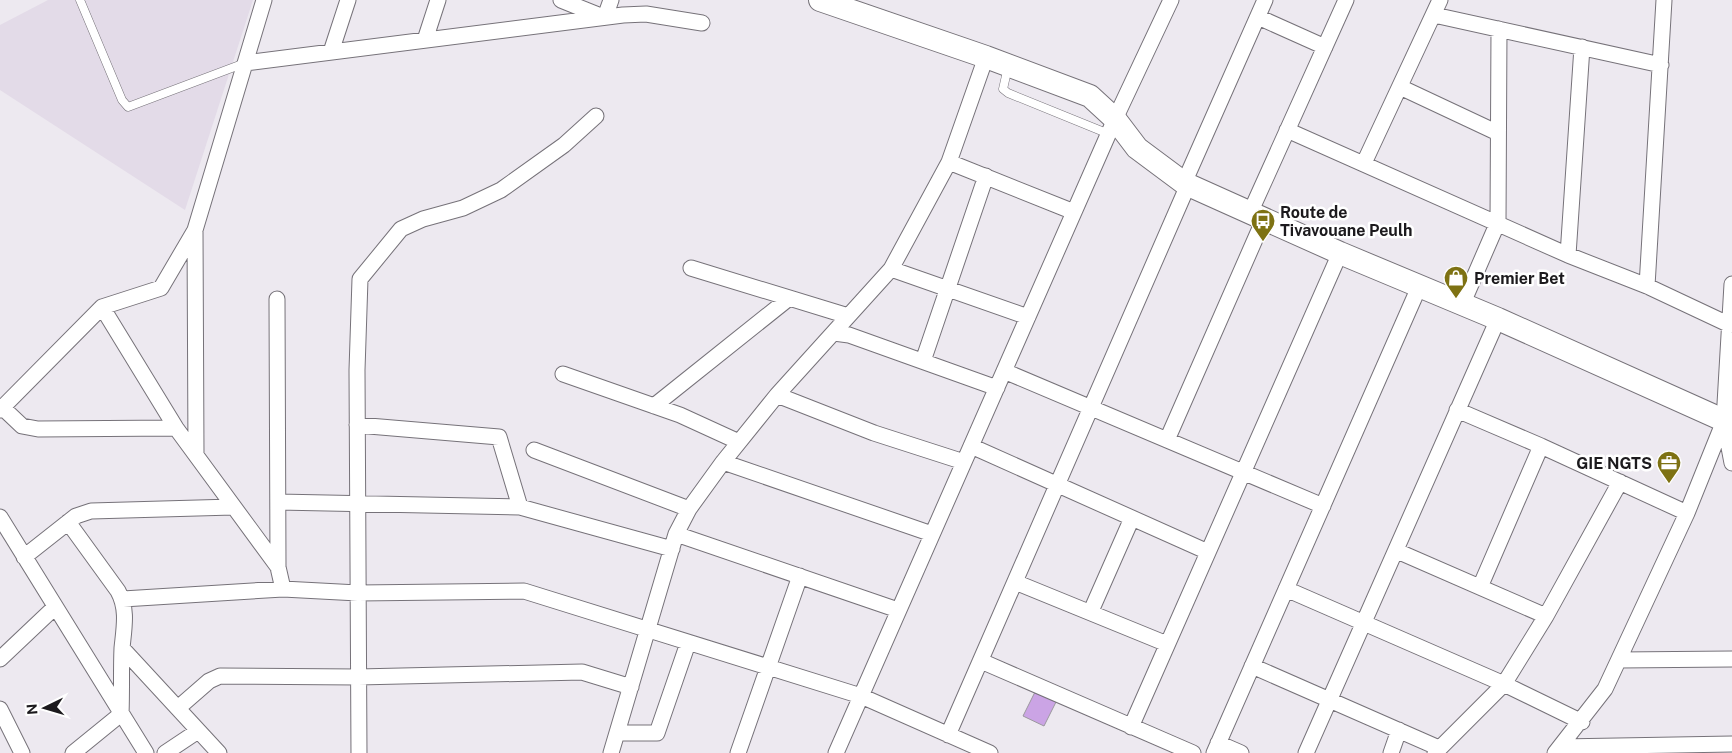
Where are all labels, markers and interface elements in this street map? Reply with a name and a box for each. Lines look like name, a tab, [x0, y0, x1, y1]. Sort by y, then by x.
place label: Route de Tivavouane Peulh	[1280, 203, 1413, 240]
bus stop icon: Route de Tivavouane Peulh	[1250, 208, 1276, 242]
shop icon: Premier Bet	[1443, 265, 1469, 299]
place label: Premier Bet	[1474, 269, 1565, 288]
office icon: GIE NGTS	[1656, 450, 1682, 484]
place label: GIE NGTS	[1576, 454, 1652, 473]
north arrow	[20, 683, 70, 733]
text: N	[24, 703, 40, 715]

